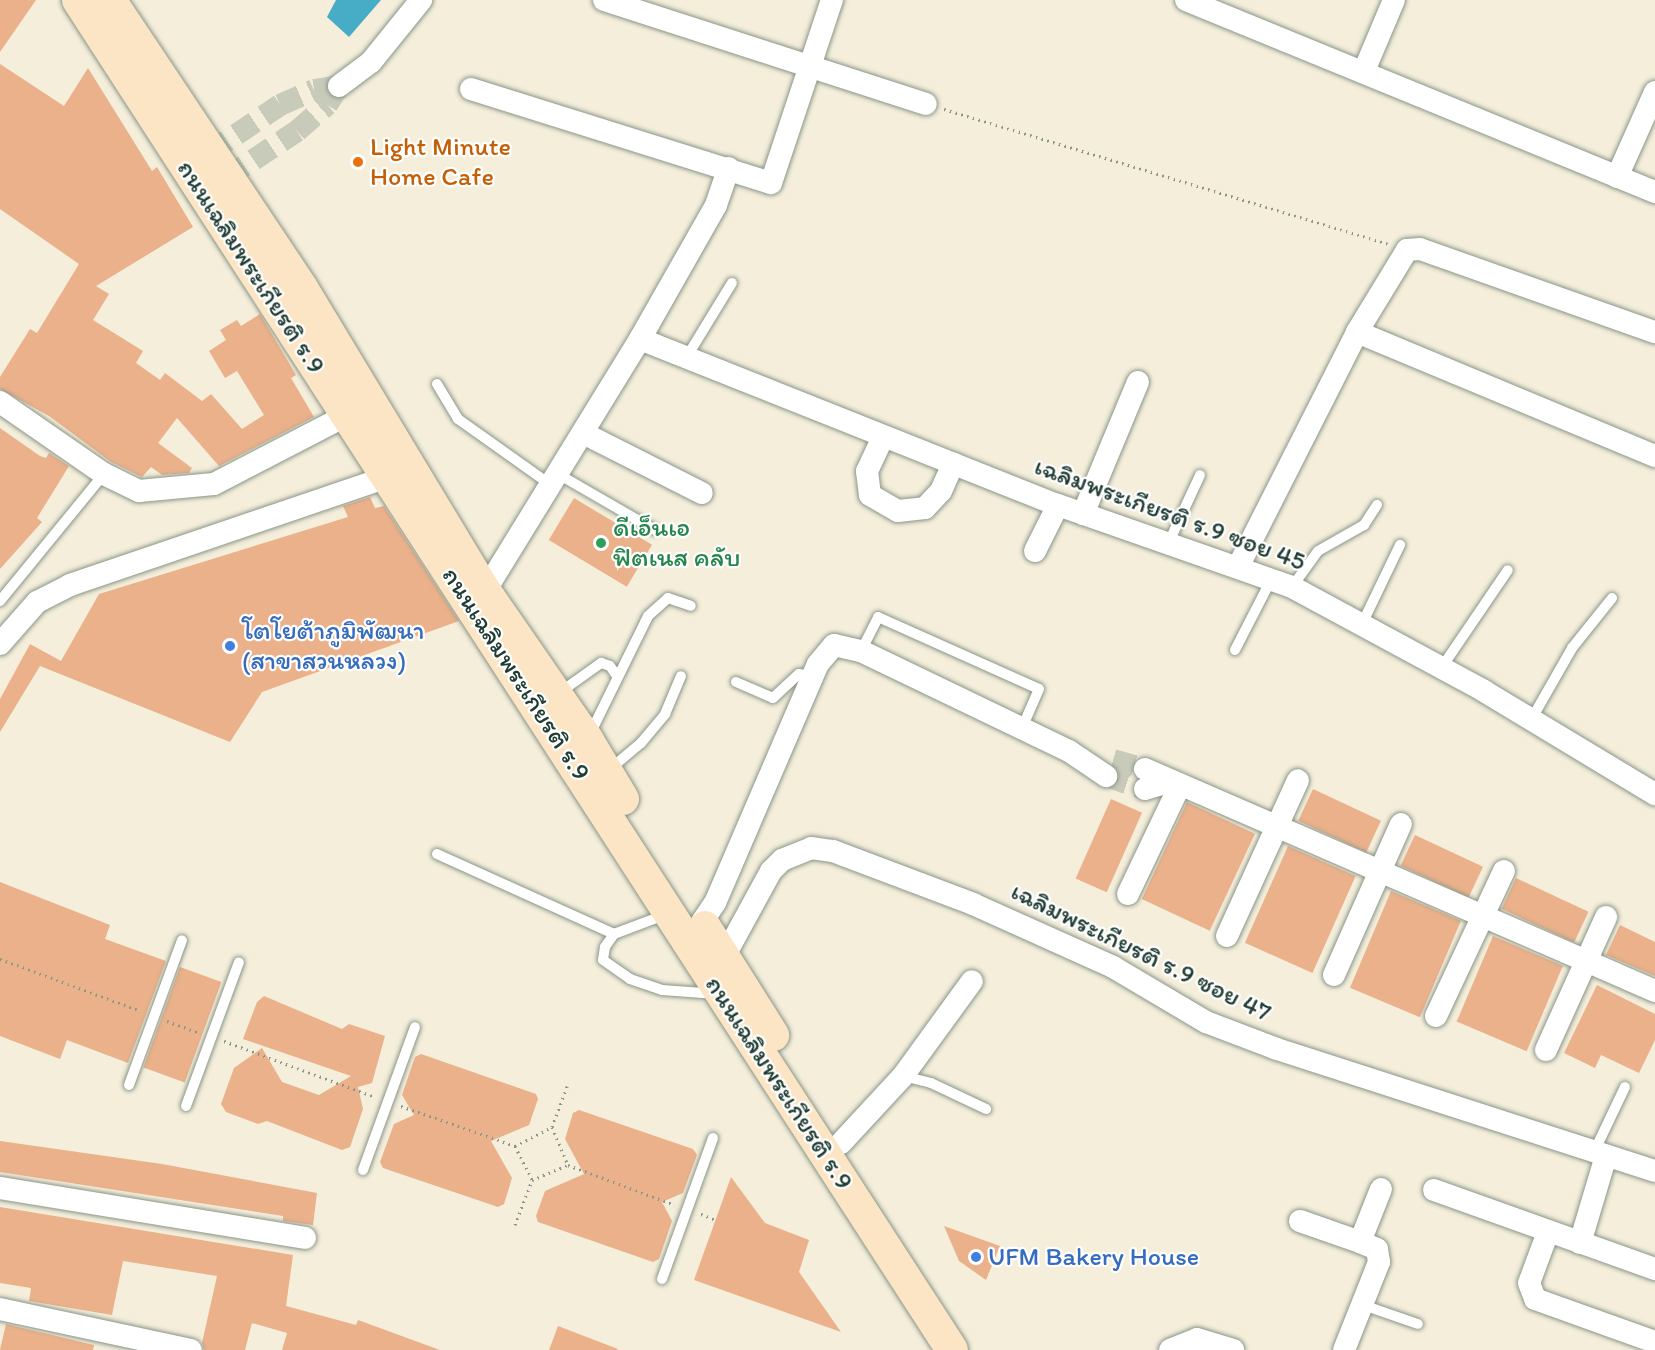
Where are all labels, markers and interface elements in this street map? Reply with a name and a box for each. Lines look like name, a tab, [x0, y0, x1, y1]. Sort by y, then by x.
place label: Light Minute Home Cafe	[370, 131, 510, 192]
street label: ถนนเฉลิมพระเกียรติ ร.9	[170, 154, 332, 380]
marker: Light Minute Home Cafe	[351, 155, 365, 169]
street label: เฉลิมพระเกียรติ ร.9 ซอย 45	[1030, 450, 1310, 578]
place label: ดีเอ็นเอ ฟิตเนส คลับ	[613, 512, 741, 574]
marker: ดีเอ็นเอ ฟิตเนส คลับ	[594, 536, 608, 550]
street label: ถนนเฉลิมพระเกียรติ ร.9	[435, 561, 597, 787]
place label: โตโยต้าภูมิพัฒนา (สาขาสวนหลวง)	[242, 615, 424, 676]
marker: โตโยต้าภูมิพัฒนา (สาขาสวนหลวง)	[223, 639, 237, 653]
street label: เฉลิมพระเกียรติ ร.9 ซอย 47	[1006, 875, 1276, 1029]
street label: ถนนเฉลิมพระเกียรติ ร.9	[698, 970, 860, 1196]
place label: UFM Bakery House	[988, 1241, 1199, 1273]
marker: UFM Bakery House	[969, 1250, 983, 1264]

